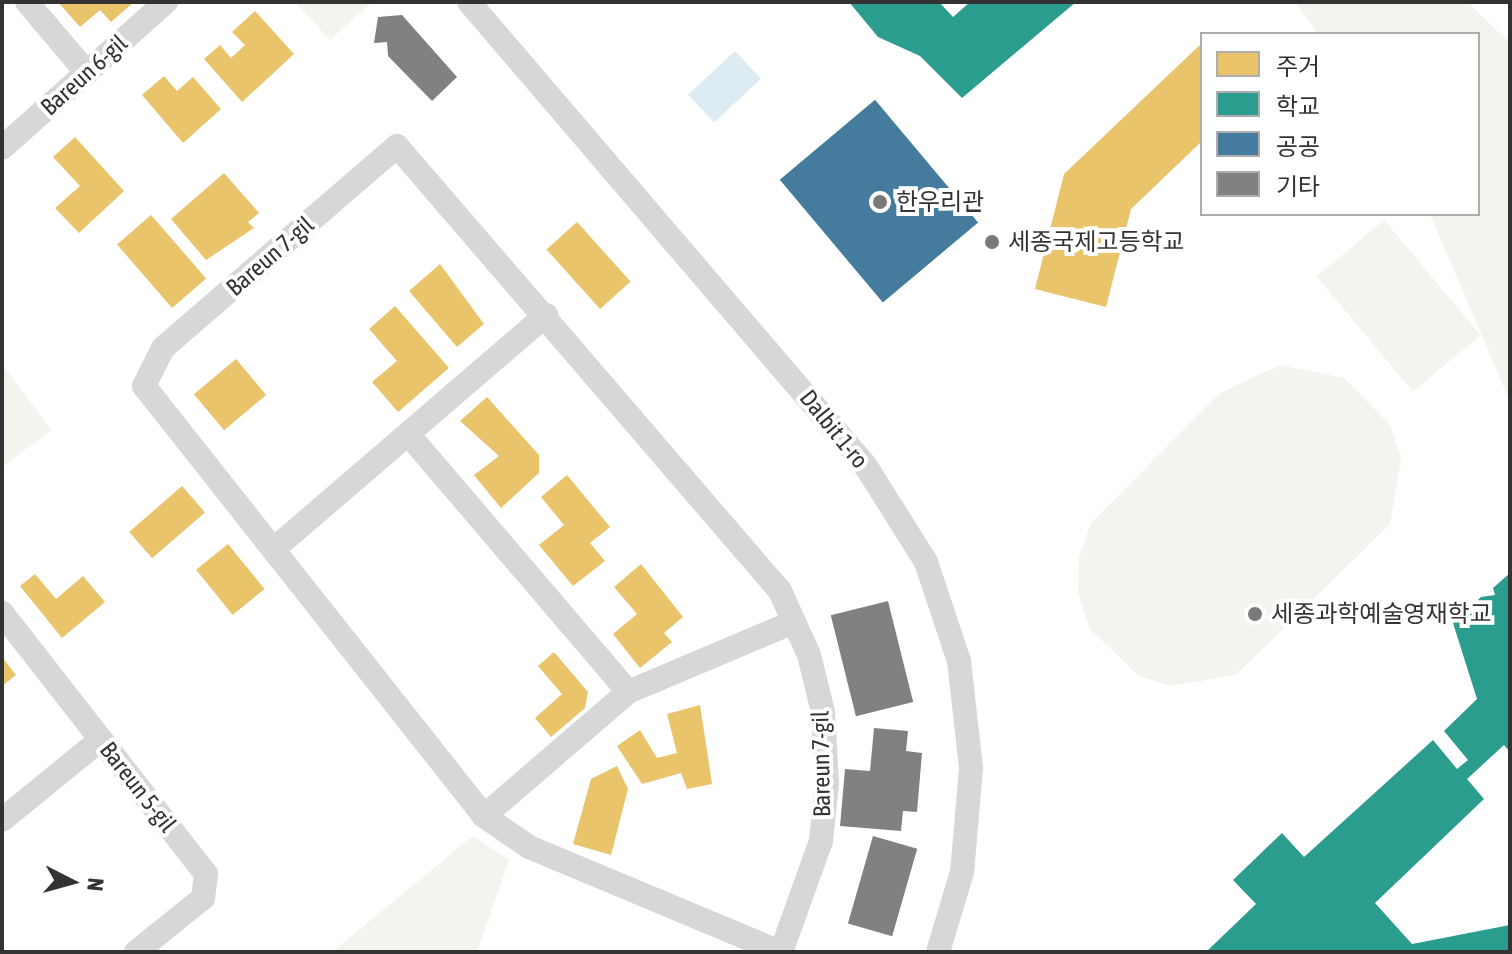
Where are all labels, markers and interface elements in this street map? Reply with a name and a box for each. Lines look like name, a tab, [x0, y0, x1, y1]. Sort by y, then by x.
street label: Bareun 6-gil	[35, 29, 133, 121]
legend	[1200, 32, 1480, 216]
text: 주거	[1276, 53, 1320, 80]
text: 학교	[1276, 93, 1320, 120]
text: 공공	[1276, 133, 1320, 160]
text: 기타	[1276, 173, 1320, 200]
place label: 한우리관	[896, 188, 984, 216]
marker: 한우리관	[871, 193, 889, 211]
street label: Bareun 7-gil	[220, 210, 320, 302]
place label: 세종국제고등학교	[1008, 228, 1185, 256]
marker: 세종국제고등학교	[983, 233, 1001, 251]
street label: Dalbit 1-ro	[794, 384, 874, 474]
place label: 세종과학예술영재학교	[1271, 600, 1492, 628]
marker: 세종과학예술영재학교	[1246, 605, 1264, 623]
street label: Bareun 7-gil	[806, 711, 836, 817]
street label: Bareun 5-gil	[94, 736, 182, 838]
north arrow	[32, 842, 112, 922]
text: N	[82, 877, 109, 892]

